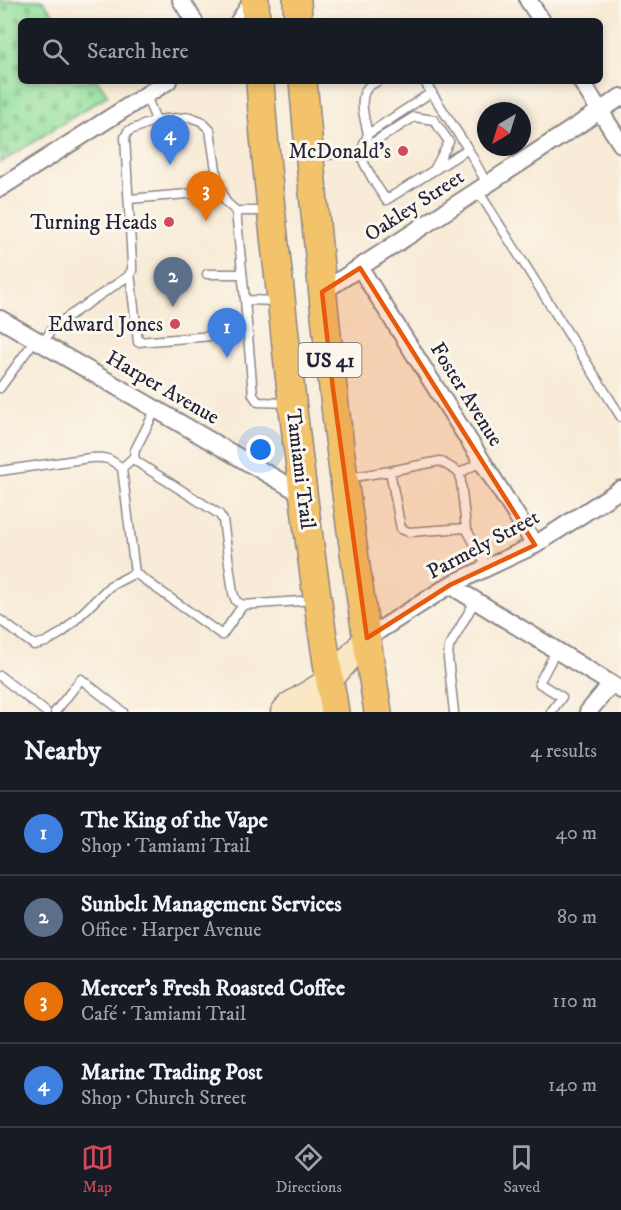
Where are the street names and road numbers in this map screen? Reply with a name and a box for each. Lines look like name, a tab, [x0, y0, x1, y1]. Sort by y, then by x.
street label: Oakley Street	[360, 164, 469, 248]
street label: Foster Avenue	[424, 338, 509, 452]
road number: US 41	[298, 343, 362, 377]
street label: Harper Avenue	[101, 345, 224, 431]
street label: Tamiami Trail	[280, 408, 320, 531]
street label: Parmely Street	[423, 504, 544, 585]

